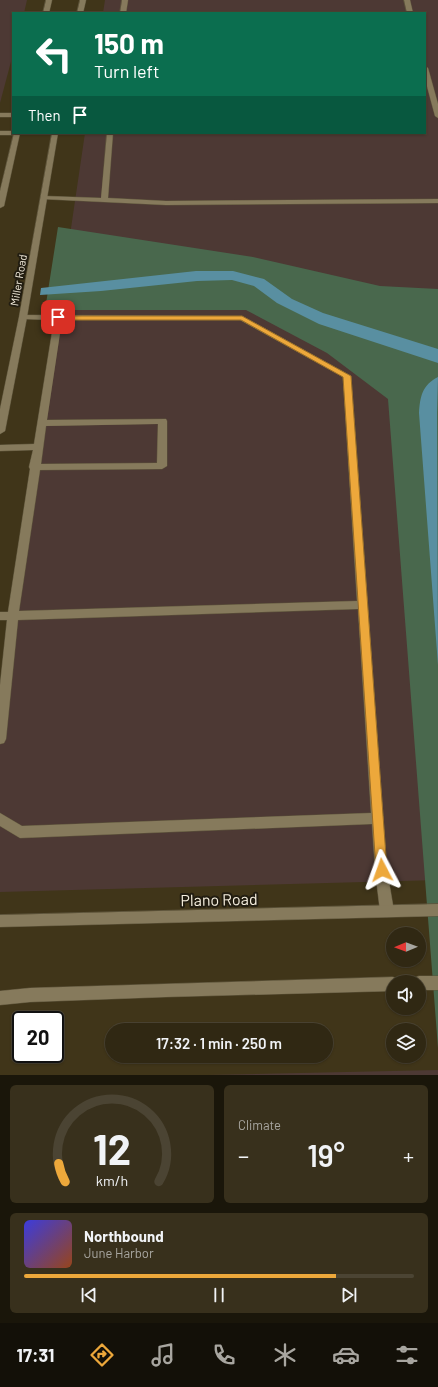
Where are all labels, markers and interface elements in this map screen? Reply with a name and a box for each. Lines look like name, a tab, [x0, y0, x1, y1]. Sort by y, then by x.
text: 150 m	[94, 26, 164, 60]
icon: left	[28, 28, 80, 80]
text: Turn left	[94, 60, 160, 82]
icon: arrive	[69, 104, 91, 126]
text: Then	[28, 106, 61, 124]
street label: Miller Road	[7, 253, 29, 307]
pin	[41, 300, 75, 334]
icon: arrive	[47, 306, 69, 328]
position arrow	[361, 849, 403, 891]
street label: Plano Road	[180, 889, 258, 909]
north arrow	[386, 927, 426, 967]
map controls	[386, 927, 426, 1063]
button: sound	[386, 975, 426, 1015]
speed limit sign: 20	[12, 1011, 64, 1063]
button: layers	[386, 1023, 426, 1063]
text: 17:32 · 1 min · 250 m	[156, 1034, 282, 1052]
text: Climate	[238, 1117, 281, 1133]
text: 12	[93, 1123, 131, 1173]
text: 19°	[307, 1137, 345, 1173]
text: −	[238, 1142, 249, 1168]
text: +	[403, 1142, 414, 1168]
text: km/h	[96, 1172, 128, 1189]
text: Northbound	[84, 1227, 164, 1245]
text: June Harbor	[84, 1245, 154, 1261]
icon: previous	[78, 1284, 100, 1306]
icon: pause	[208, 1284, 230, 1306]
icon: next	[338, 1284, 360, 1306]
icon: directions	[88, 1341, 116, 1369]
icon: music	[149, 1341, 177, 1369]
icon: phone	[210, 1341, 238, 1369]
icon: climate	[271, 1341, 299, 1369]
icon: car	[332, 1341, 360, 1369]
icon: filters	[393, 1341, 421, 1369]
text: 17:31	[17, 1344, 54, 1366]

